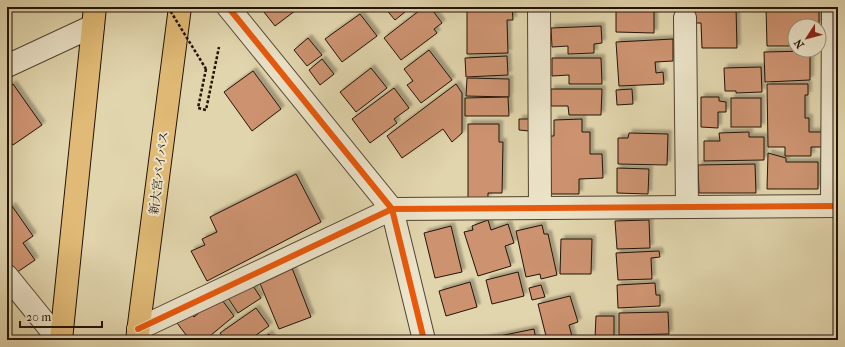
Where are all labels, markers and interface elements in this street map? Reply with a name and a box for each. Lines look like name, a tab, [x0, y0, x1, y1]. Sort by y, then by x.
north arrow	[787, 18, 827, 58]
text: N	[791, 36, 807, 51]
street label: 新大宮バイパス	[147, 131, 171, 215]
scale bar	[20, 303, 102, 329]
text: 20 m	[26, 310, 51, 324]

